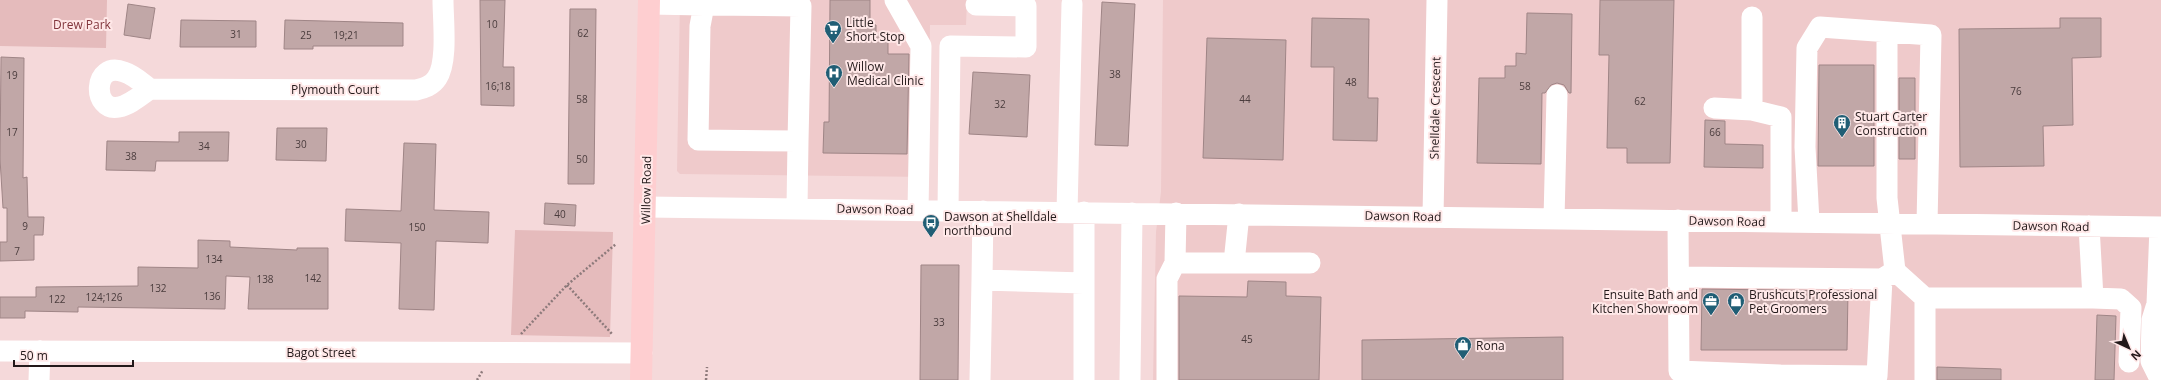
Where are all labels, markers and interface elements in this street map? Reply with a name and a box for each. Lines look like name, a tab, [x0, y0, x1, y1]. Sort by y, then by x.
place label: Little Short Stop	[846, 14, 905, 45]
park label: Drew Park	[53, 16, 112, 33]
house number: 10	[486, 17, 498, 31]
supermarket icon: Little Short Stop	[823, 19, 843, 44]
house number: 62	[577, 26, 589, 40]
house number: 31	[230, 27, 242, 41]
house number: 25	[300, 28, 312, 42]
house number: 19;21	[333, 28, 359, 42]
street label: Shelldale Crescent	[1426, 57, 1444, 159]
place label: Willow Medical Clinic	[847, 58, 923, 89]
hospital icon: Willow Medical Clinic	[824, 63, 844, 88]
house number: 38	[1109, 67, 1121, 81]
house number: 19	[6, 68, 18, 82]
house number: 48	[1345, 75, 1357, 89]
house number: 16;18	[485, 79, 511, 93]
house number: 58	[1519, 79, 1531, 93]
street label: Plymouth Court	[291, 81, 379, 98]
house number: 76	[2010, 84, 2022, 98]
house number: 58	[576, 92, 588, 106]
house number: 44	[1239, 92, 1251, 106]
house number: 62	[1634, 94, 1646, 108]
house number: 32	[994, 97, 1006, 111]
place label: Stuart Carter Construction	[1855, 108, 1927, 139]
building icon: Stuart Carter Construction	[1832, 113, 1852, 138]
house number: 17	[6, 125, 18, 139]
house number: 66	[1709, 125, 1721, 139]
house number: 30	[295, 137, 307, 151]
house number: 34	[198, 139, 210, 153]
house number: 38	[125, 149, 137, 163]
house number: 50	[576, 152, 588, 166]
street label: Willow Road	[637, 156, 655, 224]
street label: Dawson Road	[836, 200, 914, 218]
house number: 40	[554, 207, 566, 221]
street label: Dawson Road	[1364, 207, 1442, 225]
place label: Dawson at Shelldale northbound	[944, 208, 1057, 239]
street label: Dawson Road	[1688, 212, 1766, 230]
bus stop icon: Dawson at Shelldale northbound	[921, 213, 941, 238]
street label: Dawson Road	[2012, 217, 2090, 235]
house number: 9	[22, 219, 28, 233]
house number: 150	[408, 220, 426, 234]
house number: 7	[14, 244, 20, 258]
house number: 134	[205, 252, 223, 266]
house number: 142	[304, 271, 322, 285]
house number: 138	[256, 272, 274, 286]
house number: 132	[149, 281, 167, 295]
place label: Ensuite Bath and Kitchen Showroom	[1592, 286, 1698, 317]
place label: Brushcuts Professional Pet Groomers	[1749, 286, 1877, 317]
house number: 136	[203, 289, 221, 303]
house number: 124;126	[86, 290, 123, 304]
office icon: Ensuite Bath and Kitchen Showroom	[1701, 291, 1721, 316]
shop icon: Brushcuts Professional Pet Groomers	[1726, 291, 1746, 316]
house number: 122	[48, 292, 66, 306]
house number: 33	[933, 315, 945, 329]
north arrow	[2109, 328, 2149, 368]
house number: 45	[1241, 332, 1253, 346]
shop icon: Rona	[1453, 335, 1473, 360]
place label: Rona	[1476, 337, 1505, 354]
scale bar	[14, 342, 133, 368]
street label: Bagot Street	[286, 344, 356, 361]
text: 50 m	[20, 347, 48, 364]
text: N	[2128, 347, 2145, 364]

